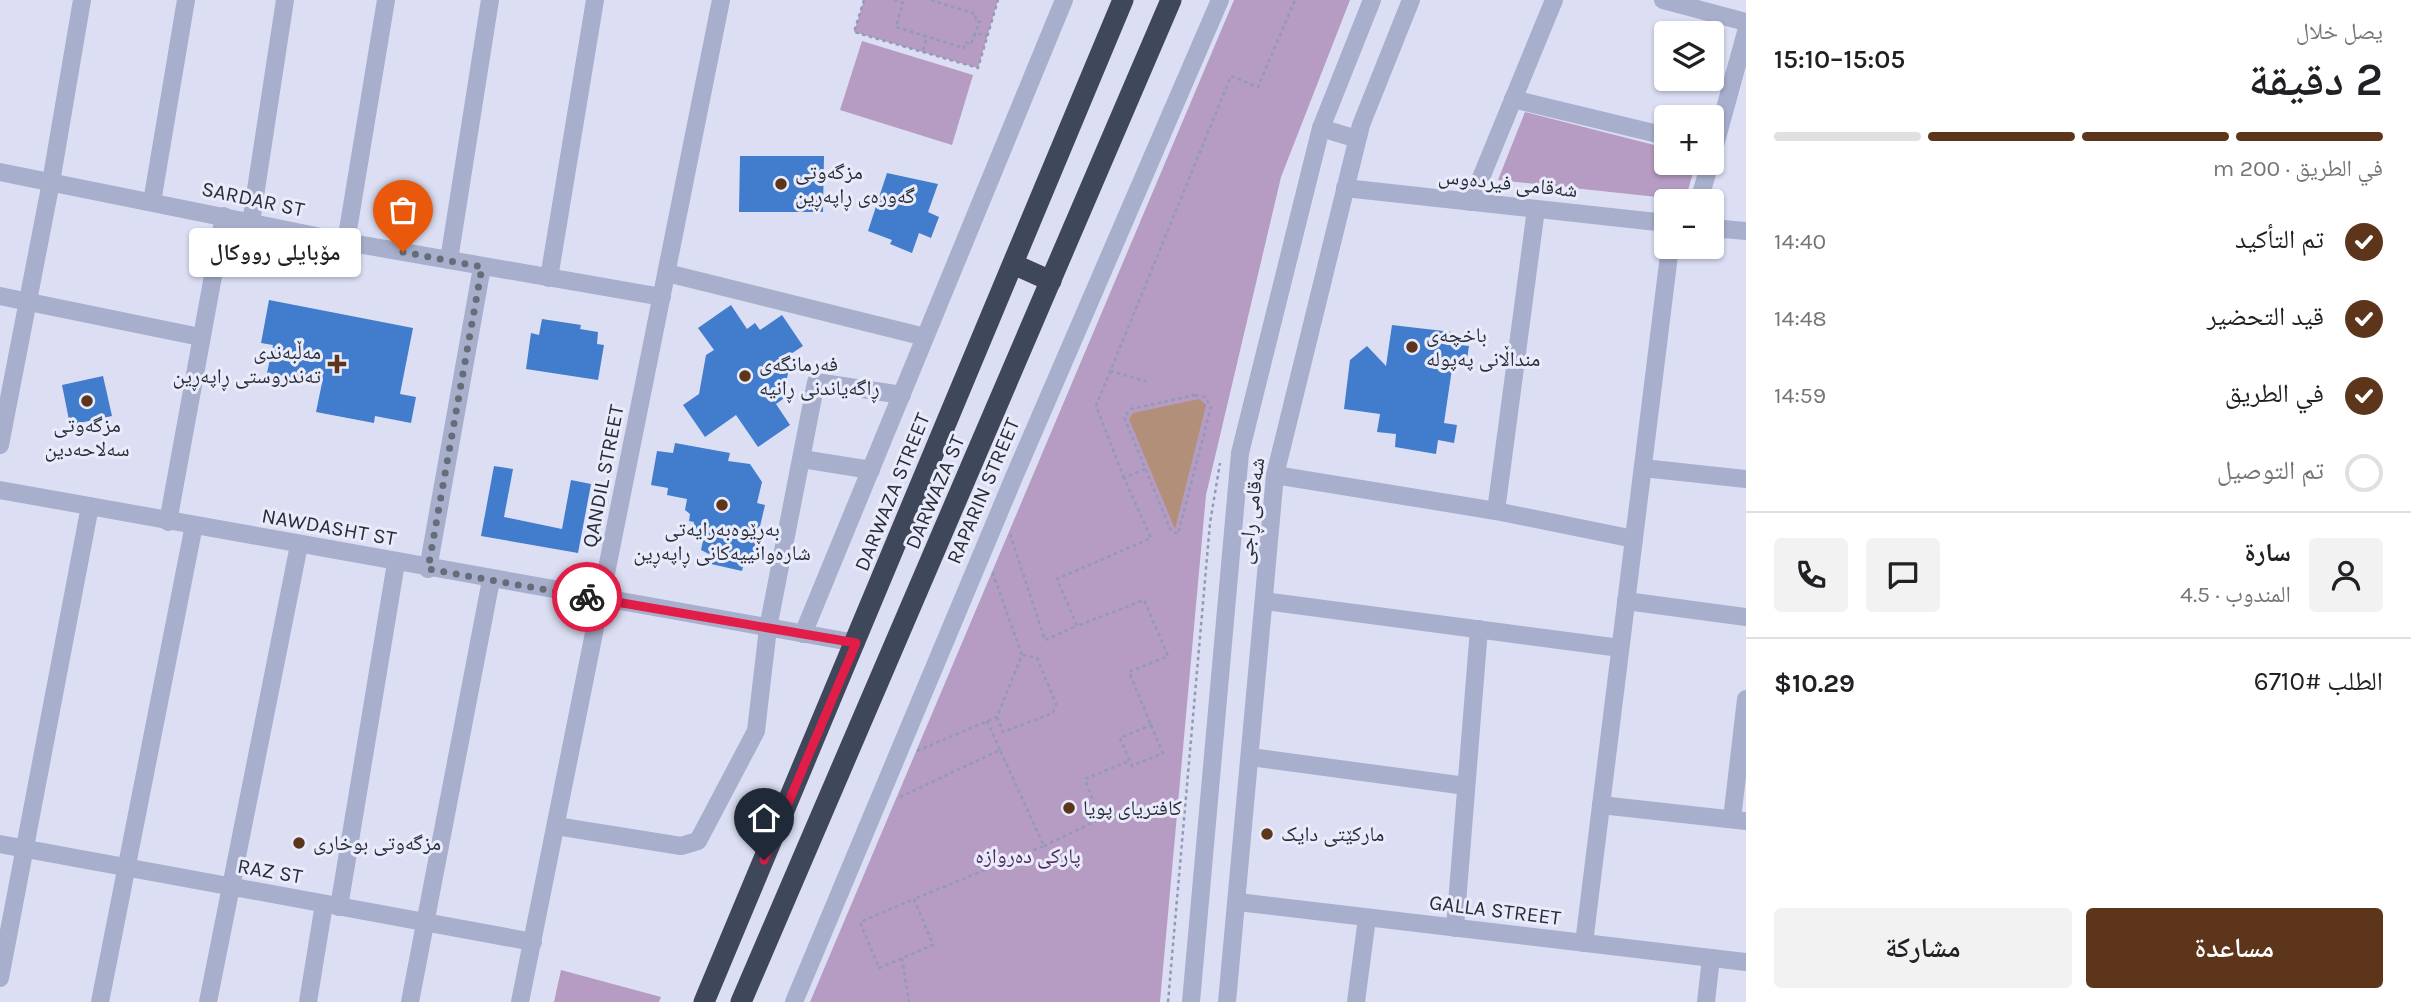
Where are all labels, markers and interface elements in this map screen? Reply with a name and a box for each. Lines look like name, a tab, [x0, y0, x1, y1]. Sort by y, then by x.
text: يصل خلال	[2296, 18, 2383, 45]
map controls	[1654, 21, 1724, 259]
button: layers	[1654, 21, 1724, 91]
text: 15:05–15:10	[1774, 44, 1905, 75]
text: 2 دقيقة	[2248, 53, 2383, 107]
button: +	[1654, 105, 1724, 175]
text: في الطريق · 200 m	[2213, 155, 2383, 182]
place label: مزگەوتی گەورەی ڕاپەڕین	[795, 160, 915, 212]
street label: شەقامی فیردەوس	[1437, 164, 1579, 203]
street label: SARDAR ST	[199, 176, 307, 222]
marker: مزگەوتی گەورەی ڕاپەڕین	[773, 176, 789, 192]
pin	[373, 180, 433, 252]
button: −	[1654, 189, 1724, 259]
icon: bag	[384, 191, 422, 229]
icon: check	[2345, 223, 2383, 261]
text: تم التأكيد	[2235, 224, 2324, 255]
callout: مۆبایلی رووکال	[190, 228, 361, 276]
text: 14:40	[1774, 228, 1826, 255]
text: مۆبایلی رووکال	[210, 239, 341, 266]
icon: check	[2345, 300, 2383, 338]
text: قيد التحضير	[2207, 301, 2324, 332]
text: 14:48	[1774, 305, 1827, 332]
place label: باخچەی منداڵانی پەپولە	[1426, 323, 1540, 372]
marker: باخچەی منداڵانی پەپولە	[1404, 339, 1420, 355]
place label: مەڵبەندی تەندروستی ڕاپەڕین	[172, 340, 321, 392]
place label: فەرمانگەی ڕاگەیاندنی ڕانیە	[759, 352, 880, 404]
marker: مەڵبەندی تەندروستی ڕاپەڕین	[327, 354, 347, 374]
marker: فەرمانگەی ڕاگەیاندنی ڕانیە	[737, 368, 753, 384]
icon: check	[2345, 377, 2383, 415]
text: في الطريق	[2225, 378, 2324, 409]
text: 14:59	[1774, 382, 1826, 409]
marker: مزگەوتی سەلاحەدین	[79, 393, 95, 409]
street label: QANDIL STREET	[577, 402, 629, 549]
street label: DARWAZA STREET	[849, 409, 935, 575]
place label: مزگەوتی سەلاحەدین	[44, 413, 130, 462]
street label: RAPARIN STREET	[941, 414, 1025, 568]
street label: DARWAZA ST	[900, 431, 970, 553]
text: تم التوصيل	[2217, 455, 2324, 486]
street label: شەقامی ڕاجی	[1233, 456, 1274, 566]
marker: بەڕێوەبەرایەتی شارەوانییەکانی ڕاپەڕین	[714, 497, 730, 513]
street label: NAWDASHT ST	[260, 503, 399, 551]
place label: بەڕێوەبەرایەتی شارەوانییەکانی ڕاپەڕین	[633, 517, 811, 569]
text: سارة	[2244, 537, 2291, 568]
button: phone	[1774, 538, 1848, 612]
button: chat	[1866, 538, 1940, 612]
button: person	[2309, 538, 2383, 612]
courier	[552, 562, 622, 632]
icon: bike	[568, 578, 606, 616]
text: المندوب · 4.5	[2180, 581, 2291, 608]
text: الطلب #6710	[2254, 666, 2383, 697]
text: $10.29	[1774, 668, 1855, 699]
pin	[734, 788, 794, 860]
place label: کافتریای پویا	[1083, 796, 1182, 820]
icon: home	[745, 799, 783, 837]
marker: کافتریای پویا	[1061, 800, 1077, 816]
place label: مارکێتی دایک	[1281, 822, 1384, 847]
marker: مارکێتی دایک	[1259, 826, 1275, 842]
place label: مزگەوتی بوخاری	[313, 831, 441, 856]
marker: مزگەوتی بوخاری	[291, 835, 307, 851]
park label: پارکی دەروازە	[975, 844, 1081, 869]
street label: RAZ ST	[236, 853, 305, 889]
street label: GALLA STREET	[1428, 890, 1563, 930]
button: مشاركة	[1774, 908, 2072, 988]
button: مساعدة	[2086, 908, 2383, 988]

